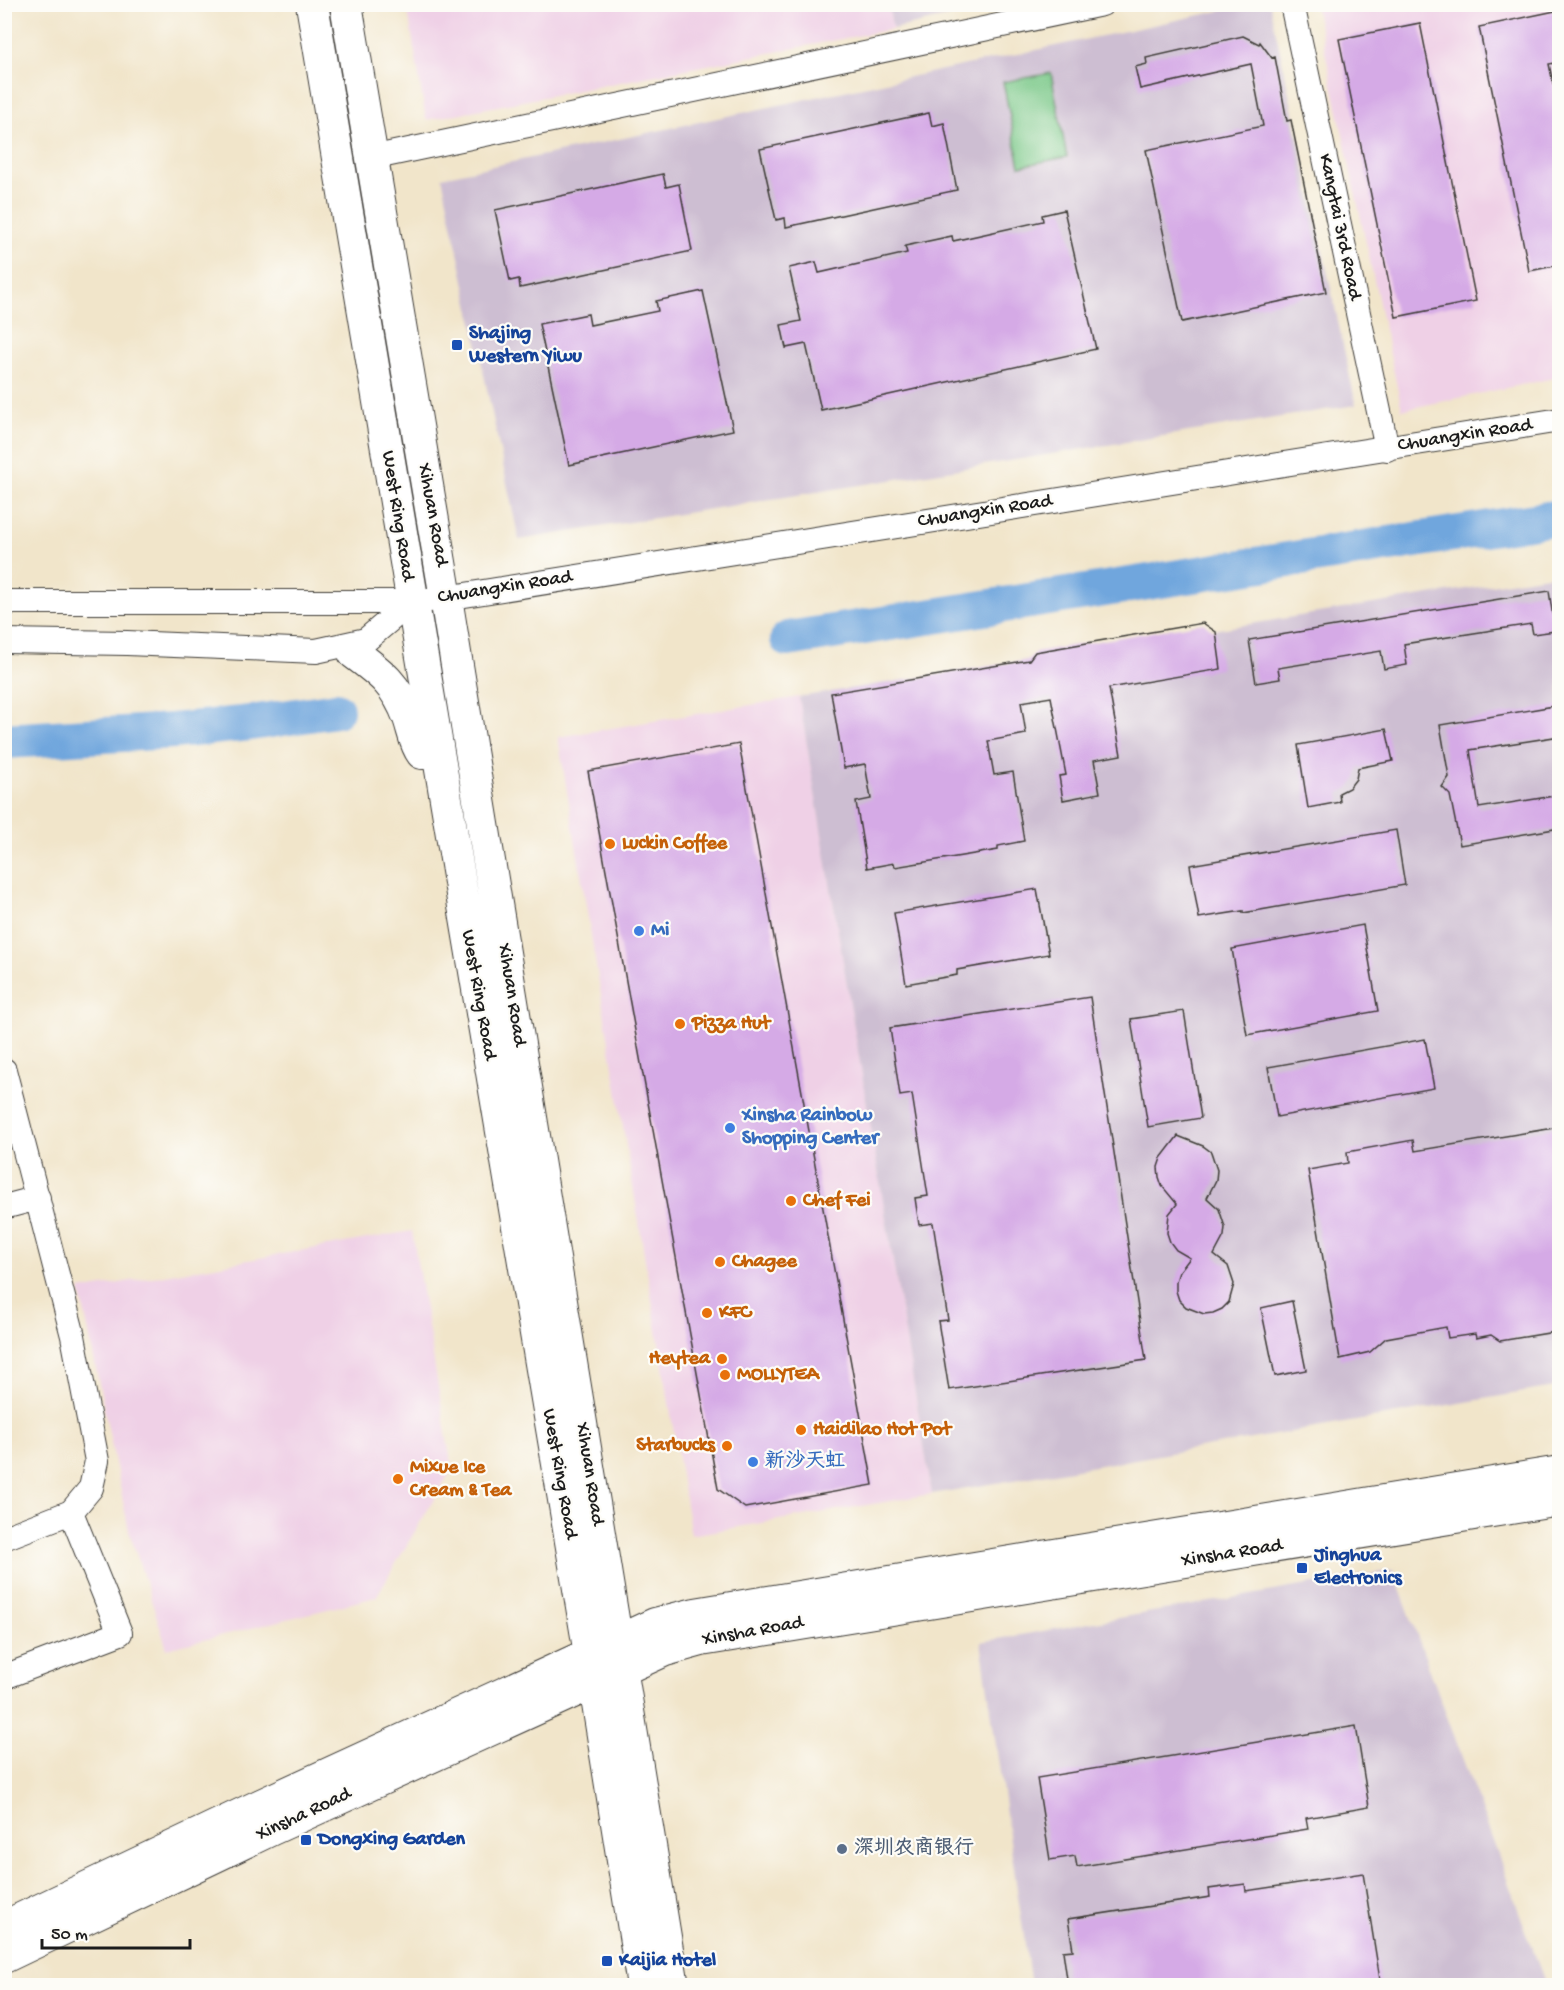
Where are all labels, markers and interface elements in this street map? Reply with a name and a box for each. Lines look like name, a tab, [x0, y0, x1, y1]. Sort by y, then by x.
street label: Kangtai 3rd Road	[1312, 152, 1366, 304]
place label: Shajing Western Yiwu	[468, 323, 583, 369]
marker: Shajing Western Yiwu	[450, 338, 464, 352]
street label: Chuangxin Road	[1396, 414, 1536, 458]
street label: West Ring Road	[375, 449, 419, 585]
street label: Xihuan Road	[411, 461, 453, 570]
street label: Chuangxin Road	[916, 490, 1056, 534]
street label: Chuangxin Road	[436, 566, 576, 610]
place label: Luckin Coffee	[622, 833, 728, 856]
marker: Luckin Coffee	[603, 837, 617, 851]
place label: Mi	[651, 920, 669, 943]
marker: Mi	[632, 924, 646, 938]
street label: West Ring Road	[455, 928, 501, 1064]
street label: Xihuan Road	[491, 941, 531, 1050]
place label: Pizza Hut	[691, 1013, 772, 1036]
marker: Pizza Hut	[673, 1017, 687, 1031]
place label: Xinsha Rainbow Shopping Center	[741, 1105, 880, 1151]
marker: Xinsha Rainbow Shopping Center	[723, 1121, 737, 1135]
place label: Chef Fei	[802, 1190, 871, 1213]
marker: Chef Fei	[784, 1194, 798, 1208]
place label: Chagee	[731, 1251, 797, 1274]
marker: Chagee	[713, 1255, 727, 1269]
place label: KFC	[718, 1302, 753, 1325]
marker: KFC	[700, 1306, 714, 1320]
place label: Heytea	[649, 1348, 711, 1371]
marker: Heytea	[715, 1352, 729, 1366]
place label: MOLLYTEA	[737, 1364, 821, 1387]
marker: MOLLYTEA	[718, 1368, 732, 1382]
street label: West Ring Road	[536, 1407, 582, 1543]
place label: Haidilao Hot Pot	[813, 1419, 953, 1442]
street label: Xihuan Road	[569, 1420, 609, 1529]
marker: Haidilao Hot Pot	[794, 1423, 808, 1437]
place label: Starbucks	[636, 1435, 717, 1458]
marker: Starbucks	[720, 1439, 734, 1453]
place label: 新沙天虹	[765, 1449, 845, 1474]
marker: 新沙天虹	[746, 1455, 760, 1469]
place label: Mixue Ice Cream & Tea	[409, 1457, 512, 1503]
marker: Mixue Ice Cream & Tea	[391, 1472, 405, 1486]
street label: Xinsha Road	[1179, 1534, 1286, 1573]
place label: Jinghua Electronics	[1313, 1545, 1403, 1591]
marker: Jinghua Electronics	[1295, 1561, 1309, 1575]
street label: Xinsha Road	[700, 1611, 807, 1652]
street label: Xinsha Road	[252, 1782, 357, 1847]
place label: Dongxing Garden	[316, 1829, 466, 1852]
marker: Dongxing Garden	[299, 1833, 313, 1847]
place label: 深圳农商银行	[854, 1836, 974, 1861]
marker: 深圳农商银行	[835, 1842, 849, 1856]
scale bar	[42, 1912, 190, 1950]
text: 50 m	[51, 1925, 88, 1946]
place label: Kaijia Hotel	[618, 1950, 717, 1973]
marker: Kaijia Hotel	[600, 1954, 614, 1968]

